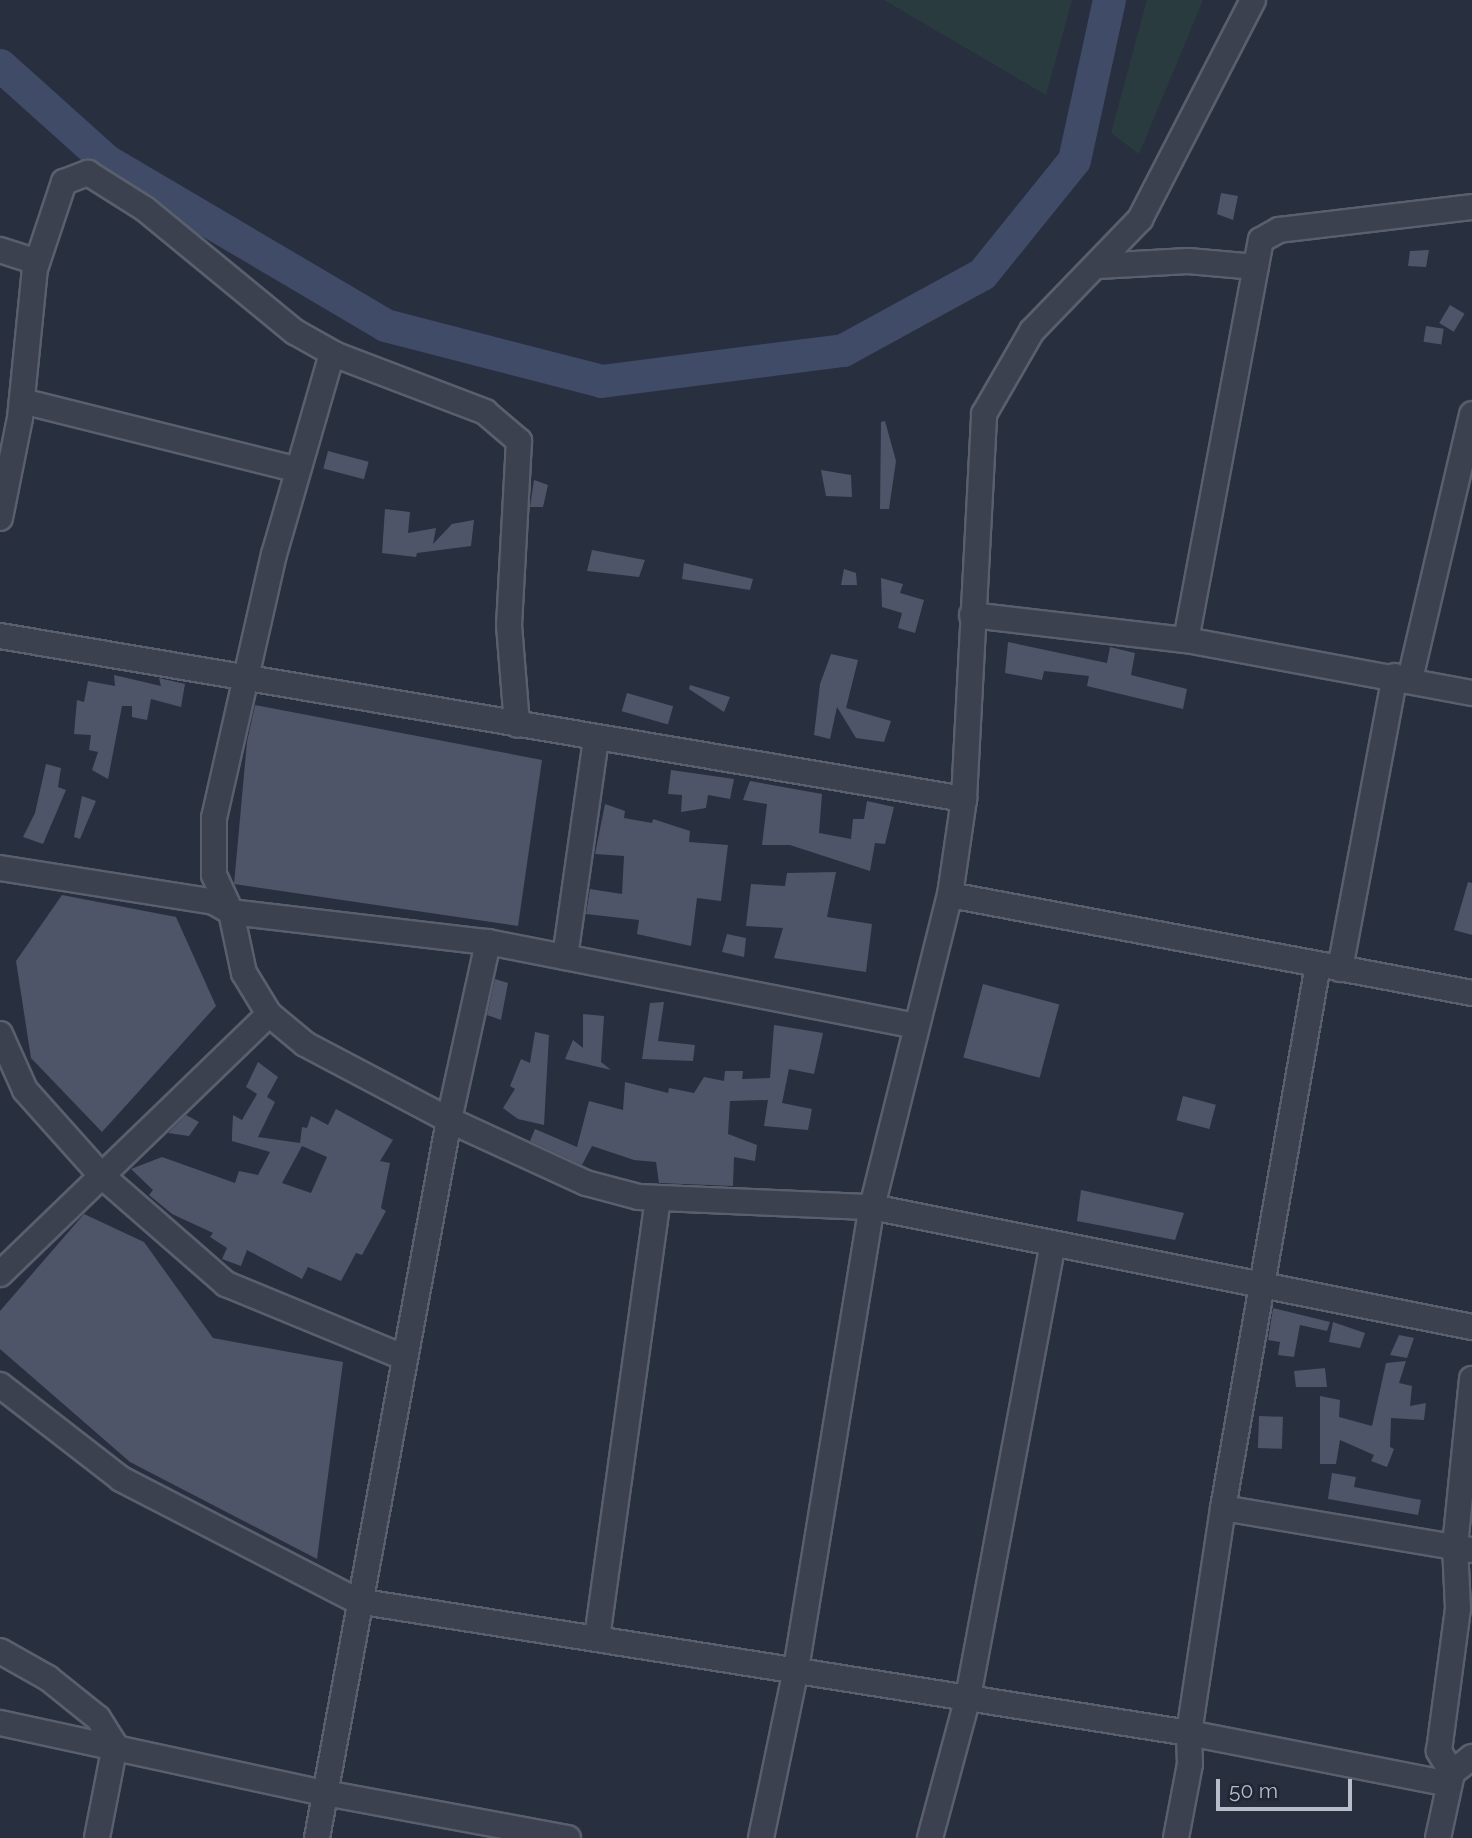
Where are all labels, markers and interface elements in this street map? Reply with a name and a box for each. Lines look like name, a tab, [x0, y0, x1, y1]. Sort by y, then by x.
scale bar	[1220, 1764, 1356, 1808]
text: 50 m	[1229, 1778, 1278, 1803]

